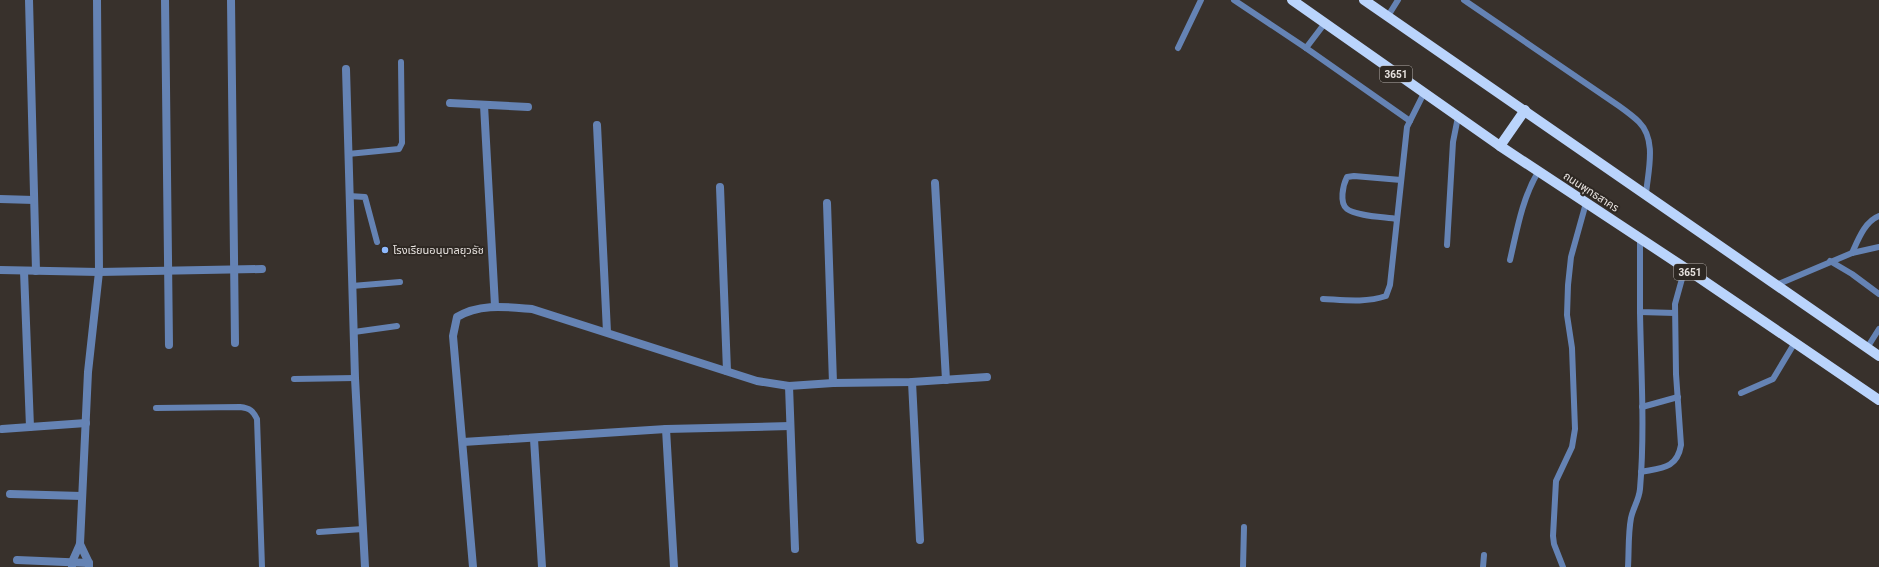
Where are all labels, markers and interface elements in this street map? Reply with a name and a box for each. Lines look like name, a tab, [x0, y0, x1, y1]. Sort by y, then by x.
road number: 3651	[1380, 66, 1412, 82]
street label: ถนนพุทธสาคร	[1561, 169, 1621, 215]
place label: โรงเรียนอนุบาลยุวธัช	[393, 244, 484, 257]
marker: โรงเรียนอนุบาลยุวธัช	[380, 245, 390, 255]
road number: 3651	[1674, 264, 1706, 280]

